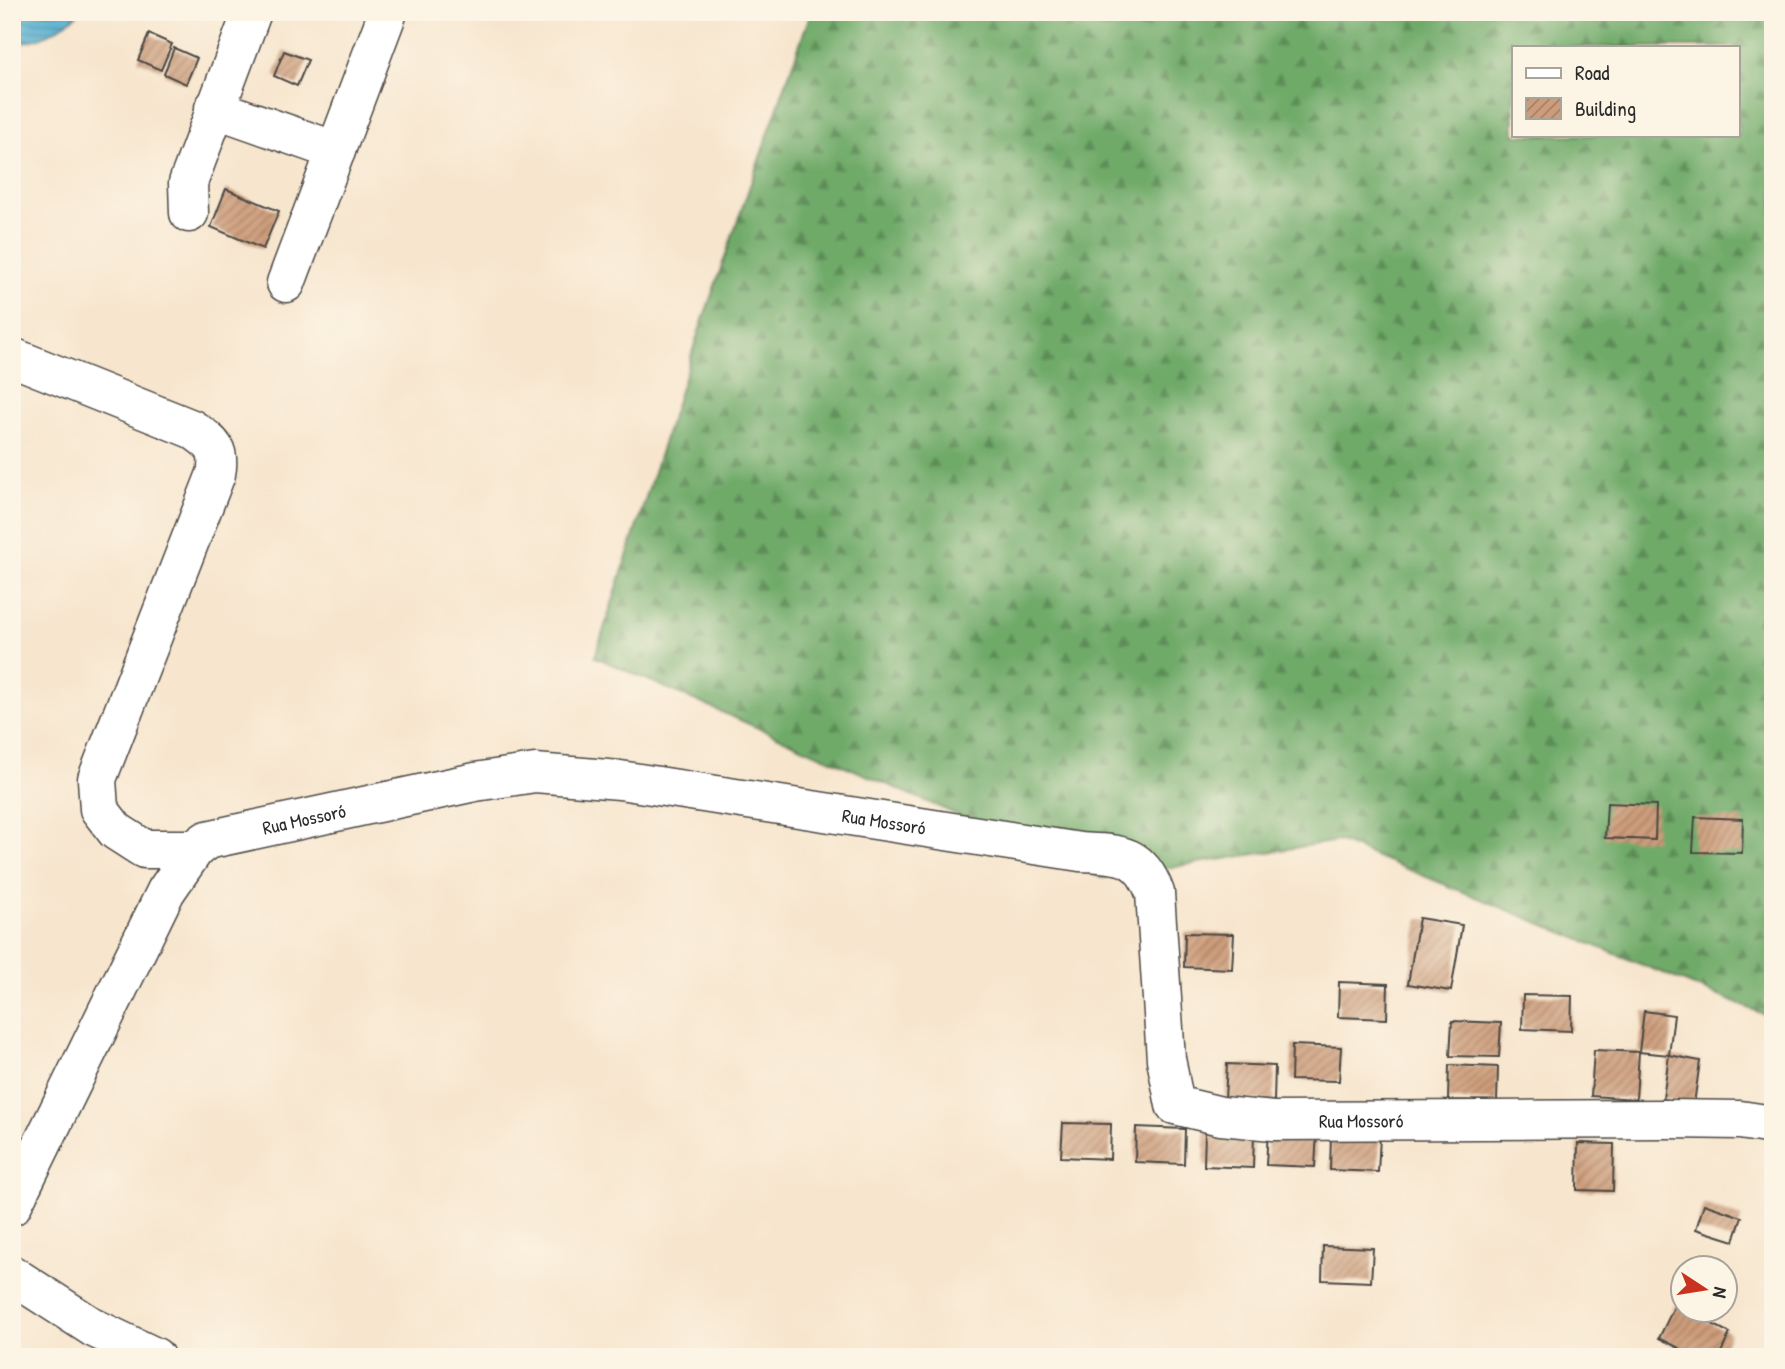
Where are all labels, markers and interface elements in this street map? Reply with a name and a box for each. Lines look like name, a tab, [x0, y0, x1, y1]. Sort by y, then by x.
legend	[1512, 46, 1740, 136]
text: Road	[1575, 58, 1609, 87]
text: Building	[1575, 94, 1636, 123]
street label: Rua Mossoró	[260, 797, 348, 841]
street label: Rua Mossoró	[840, 802, 928, 841]
street label: Rua Mossoró	[1319, 1107, 1404, 1134]
north arrow	[1670, 1254, 1740, 1324]
text: N	[1707, 1285, 1734, 1300]

